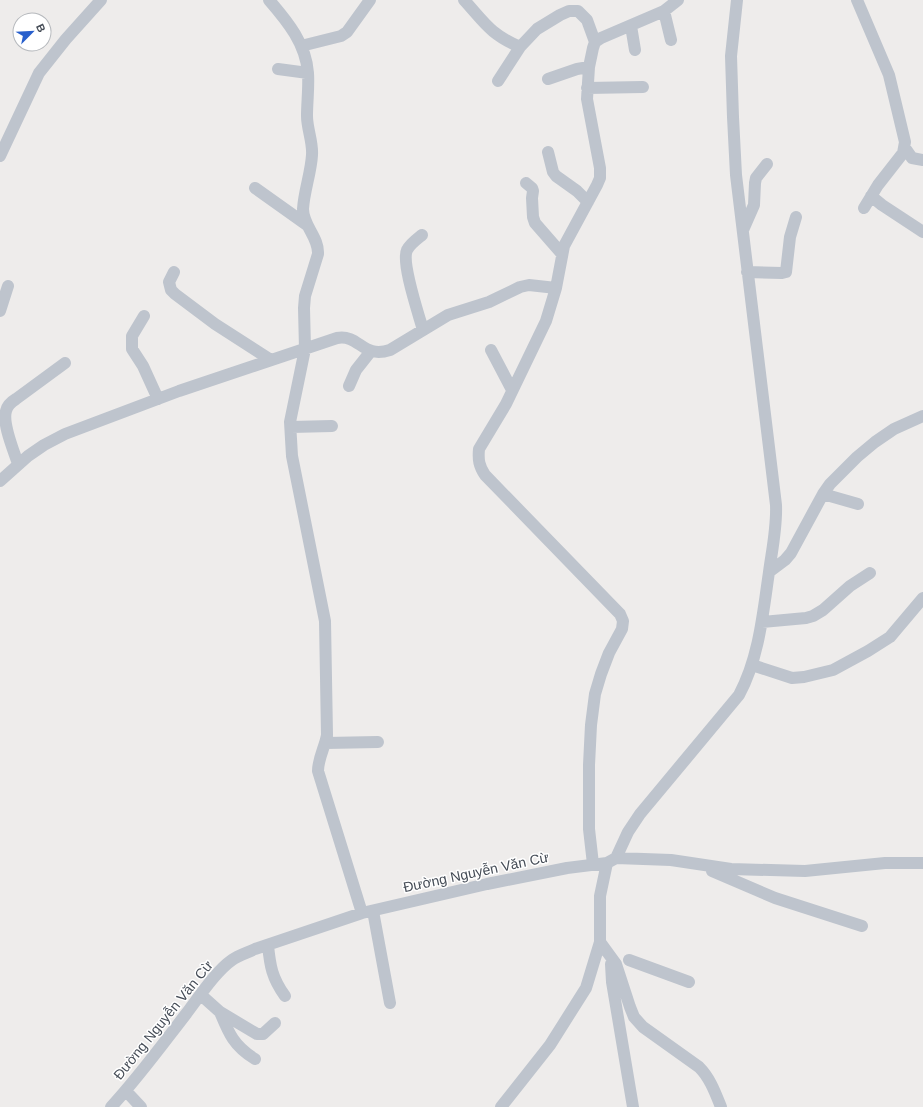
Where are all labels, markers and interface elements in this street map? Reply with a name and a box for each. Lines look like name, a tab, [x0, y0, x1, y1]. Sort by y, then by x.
north arrow	[12, 12, 52, 52]
text: B	[34, 22, 48, 34]
street label: Đường Nguyễn Văn Cừ	[402, 849, 550, 895]
street label: Đường Nguyễn Văn Cừ	[110, 957, 216, 1083]

